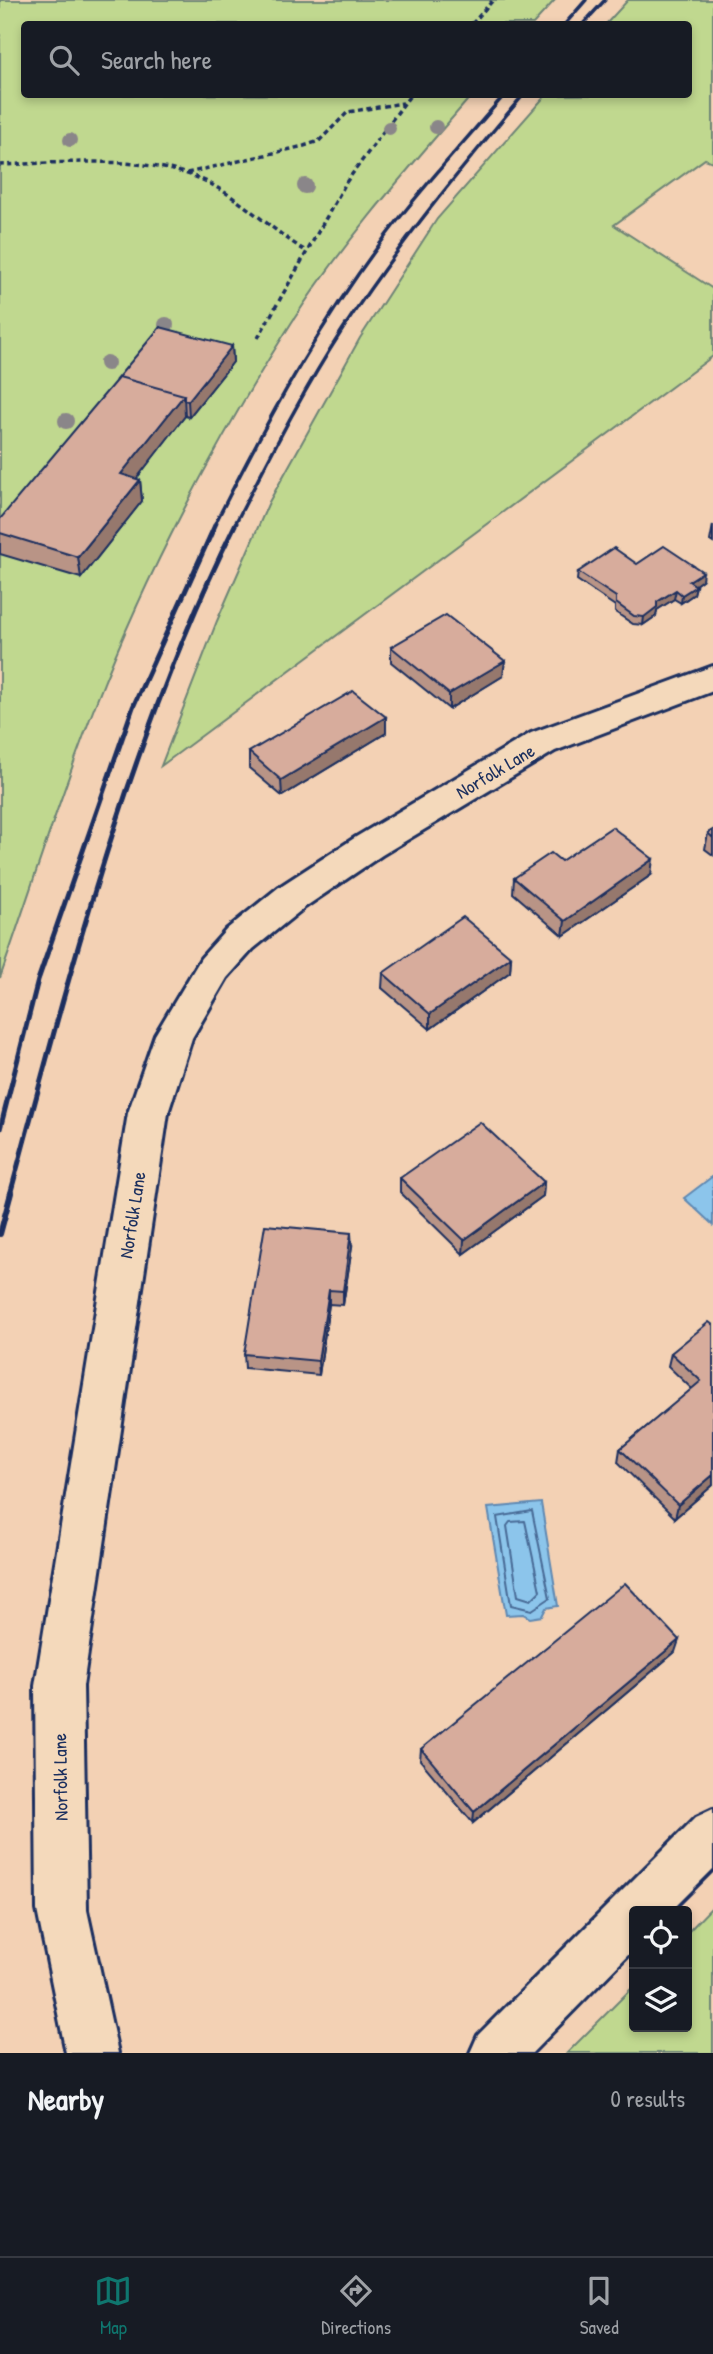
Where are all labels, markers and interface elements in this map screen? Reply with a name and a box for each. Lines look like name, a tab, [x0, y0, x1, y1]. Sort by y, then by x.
search box	[21, 21, 692, 98]
icon: search	[45, 41, 83, 79]
text: Search here	[101, 42, 212, 77]
street label: Norfolk Lane	[451, 737, 540, 805]
street label: Norfolk Lane	[112, 1169, 152, 1260]
street label: Norfolk Lane	[46, 1733, 74, 1821]
map controls	[629, 1906, 692, 2032]
button: locate	[629, 1906, 692, 1969]
button: layers	[629, 1969, 692, 2032]
text: Nearby	[28, 2079, 104, 2119]
text: 0 results	[610, 2083, 685, 2114]
tab: Map	[94, 2272, 132, 2340]
tab: Directions	[321, 2272, 391, 2340]
tab: Saved	[580, 2272, 619, 2340]

